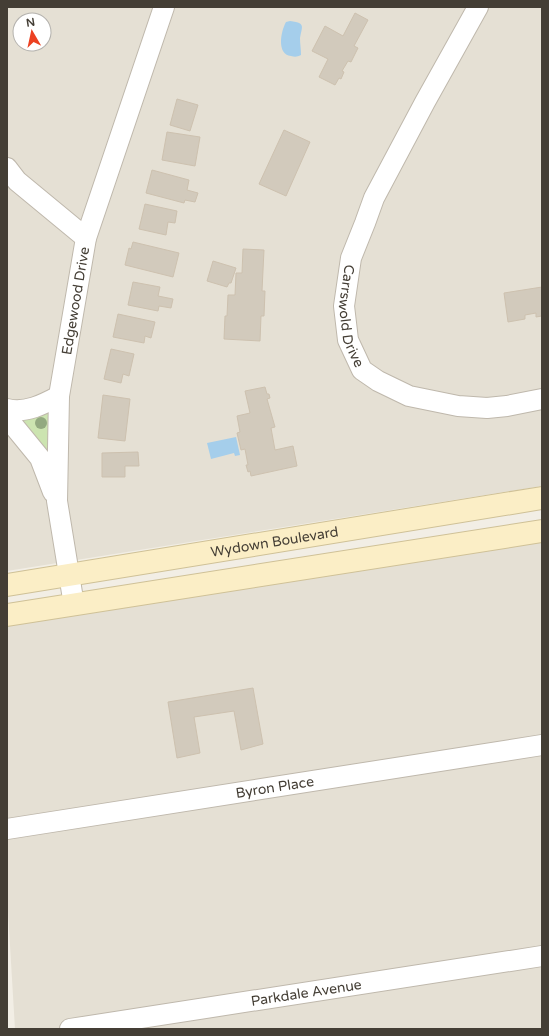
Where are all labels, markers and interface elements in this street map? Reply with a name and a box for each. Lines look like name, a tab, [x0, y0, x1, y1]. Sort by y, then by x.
north arrow	[12, 12, 52, 52]
text: N	[25, 16, 36, 30]
street label: Edgewood Drive	[58, 245, 93, 356]
street label: Carrswold Drive	[335, 263, 368, 370]
street label: Wydown Boulevard	[209, 523, 340, 560]
street label: Byron Place	[234, 772, 315, 801]
street label: Parkdale Avenue	[250, 976, 363, 1009]

